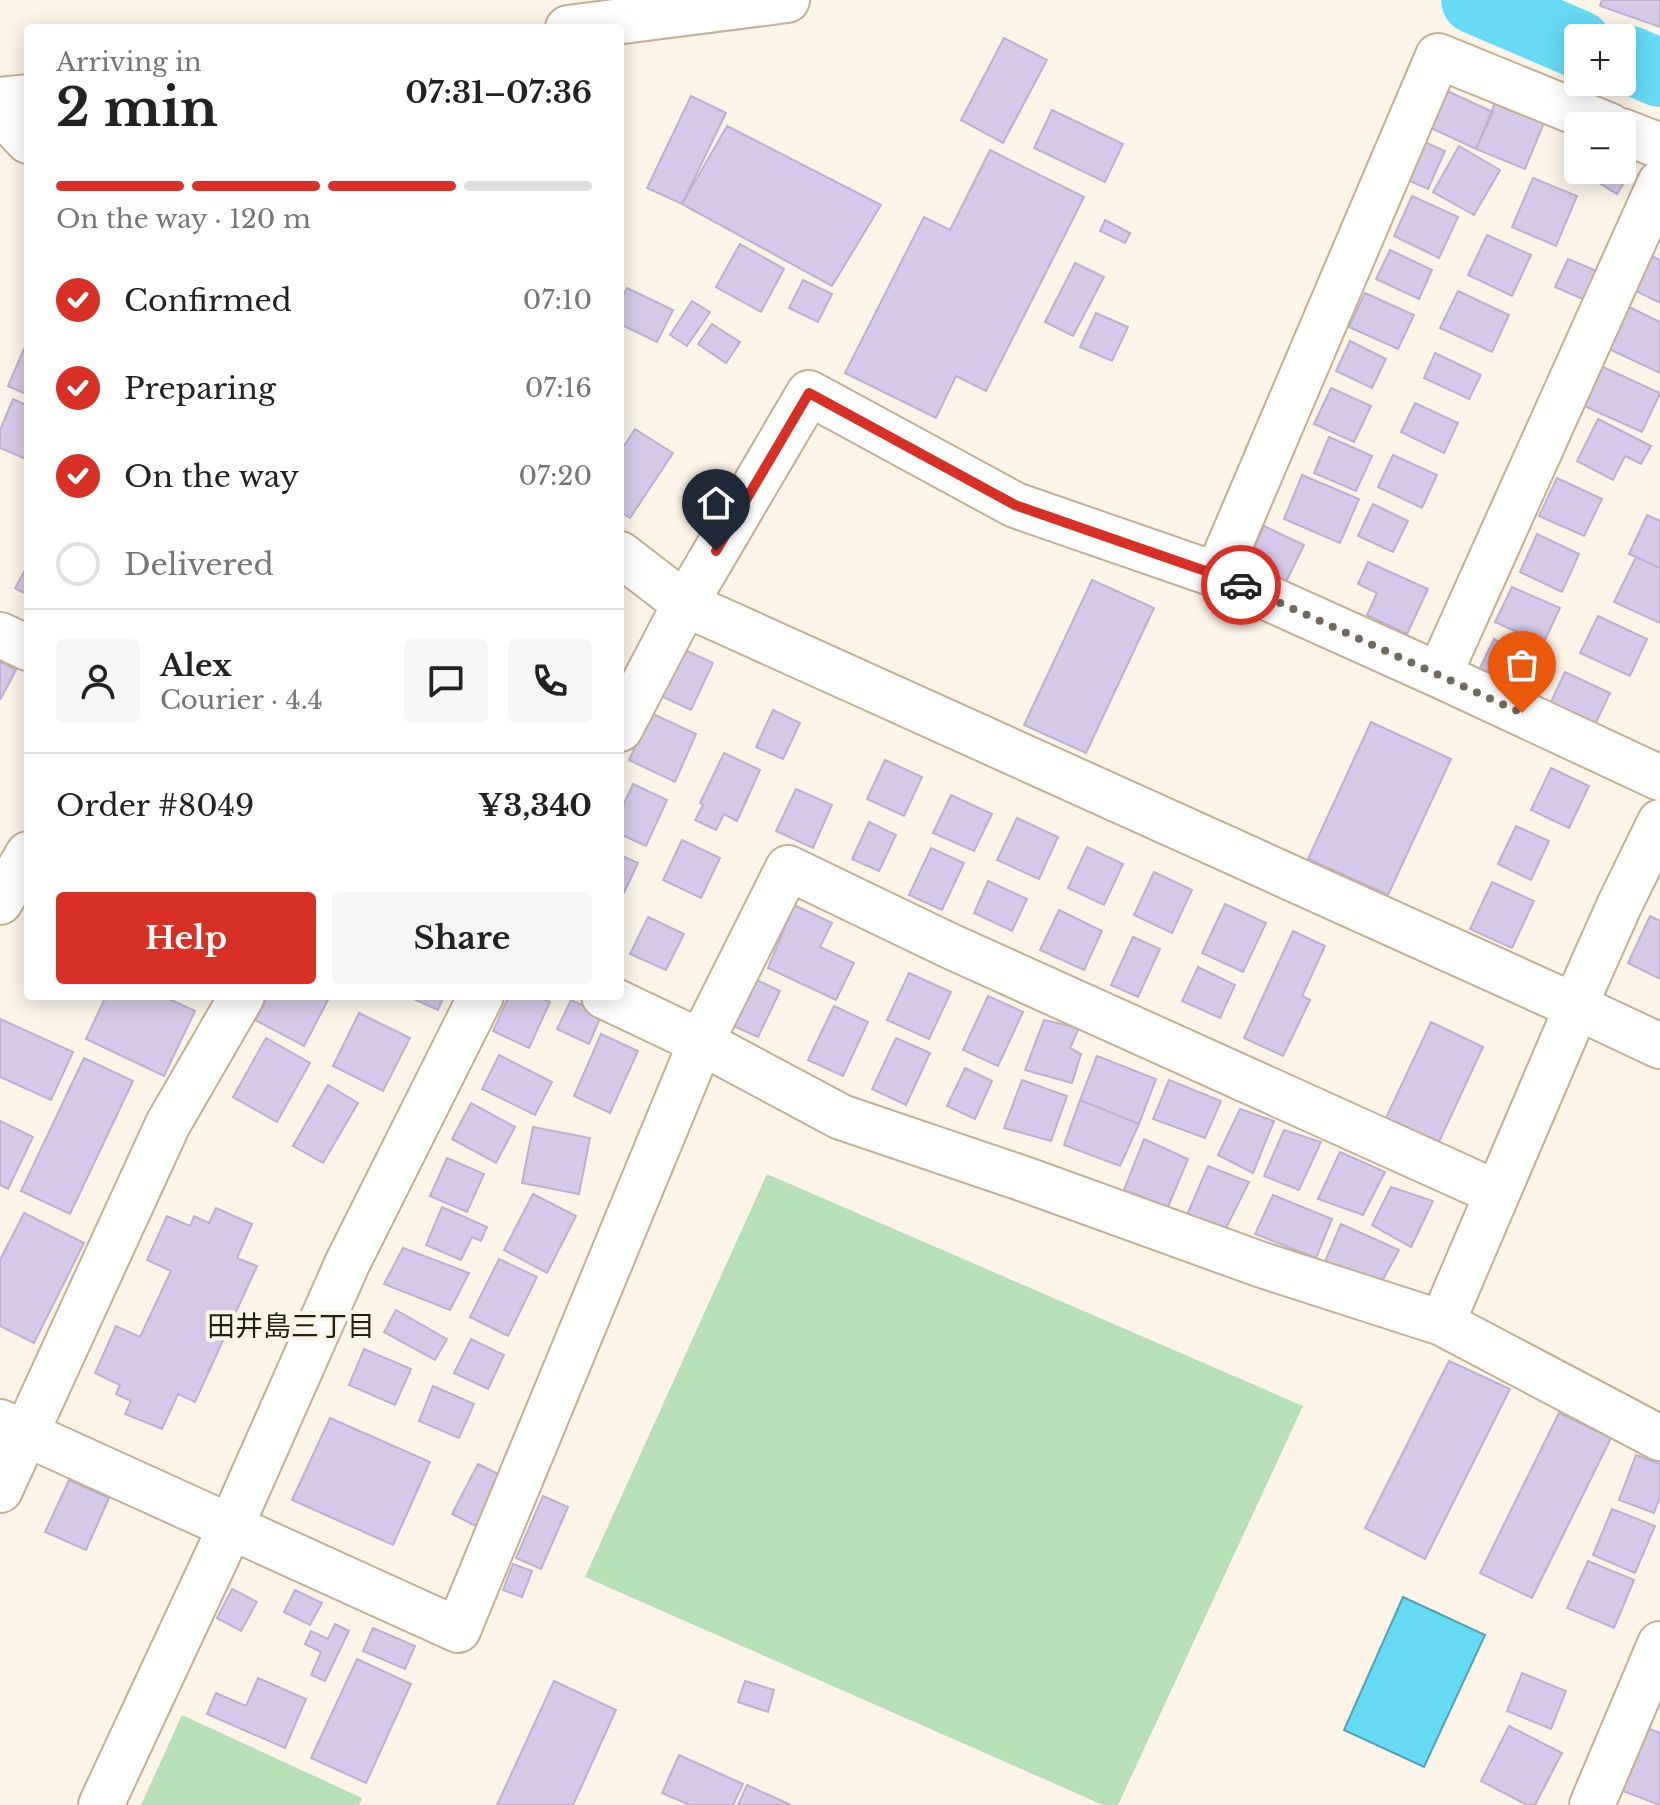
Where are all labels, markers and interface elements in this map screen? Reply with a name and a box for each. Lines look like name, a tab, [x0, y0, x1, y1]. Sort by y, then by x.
map controls	[1564, 24, 1636, 184]
button: +	[1564, 24, 1636, 96]
text: Arriving in	[56, 46, 202, 78]
text: 07:31–07:36	[405, 74, 592, 111]
text: 2 min	[56, 76, 218, 140]
button: −	[1564, 112, 1636, 184]
text: On the way · 120 m	[56, 203, 311, 235]
icon: check	[56, 278, 100, 322]
text: Confirmed	[124, 282, 292, 319]
text: 07:10	[523, 284, 592, 316]
icon: check	[56, 366, 100, 410]
text: Preparing	[124, 370, 276, 407]
text: 07:16	[525, 372, 592, 404]
icon: check	[56, 454, 100, 498]
text: On the way	[124, 458, 299, 495]
text: 07:20	[518, 460, 592, 492]
pin	[682, 469, 750, 551]
icon: home	[694, 481, 738, 525]
courier	[1201, 545, 1281, 625]
text: Delivered	[124, 546, 274, 583]
icon: car	[1219, 563, 1263, 607]
pin	[1488, 631, 1556, 713]
button: person	[56, 639, 140, 723]
button: chat	[404, 639, 488, 723]
button: phone	[508, 639, 592, 723]
icon: bag	[1500, 643, 1544, 687]
text: Alex	[160, 647, 232, 684]
text: Courier · 4.4	[160, 684, 323, 716]
text: Order #8049	[56, 787, 254, 824]
text: ¥3,340	[478, 787, 592, 824]
button: Help	[56, 892, 316, 984]
button: Share	[332, 892, 592, 984]
district label: 田井島三丁目	[207, 1309, 375, 1344]

